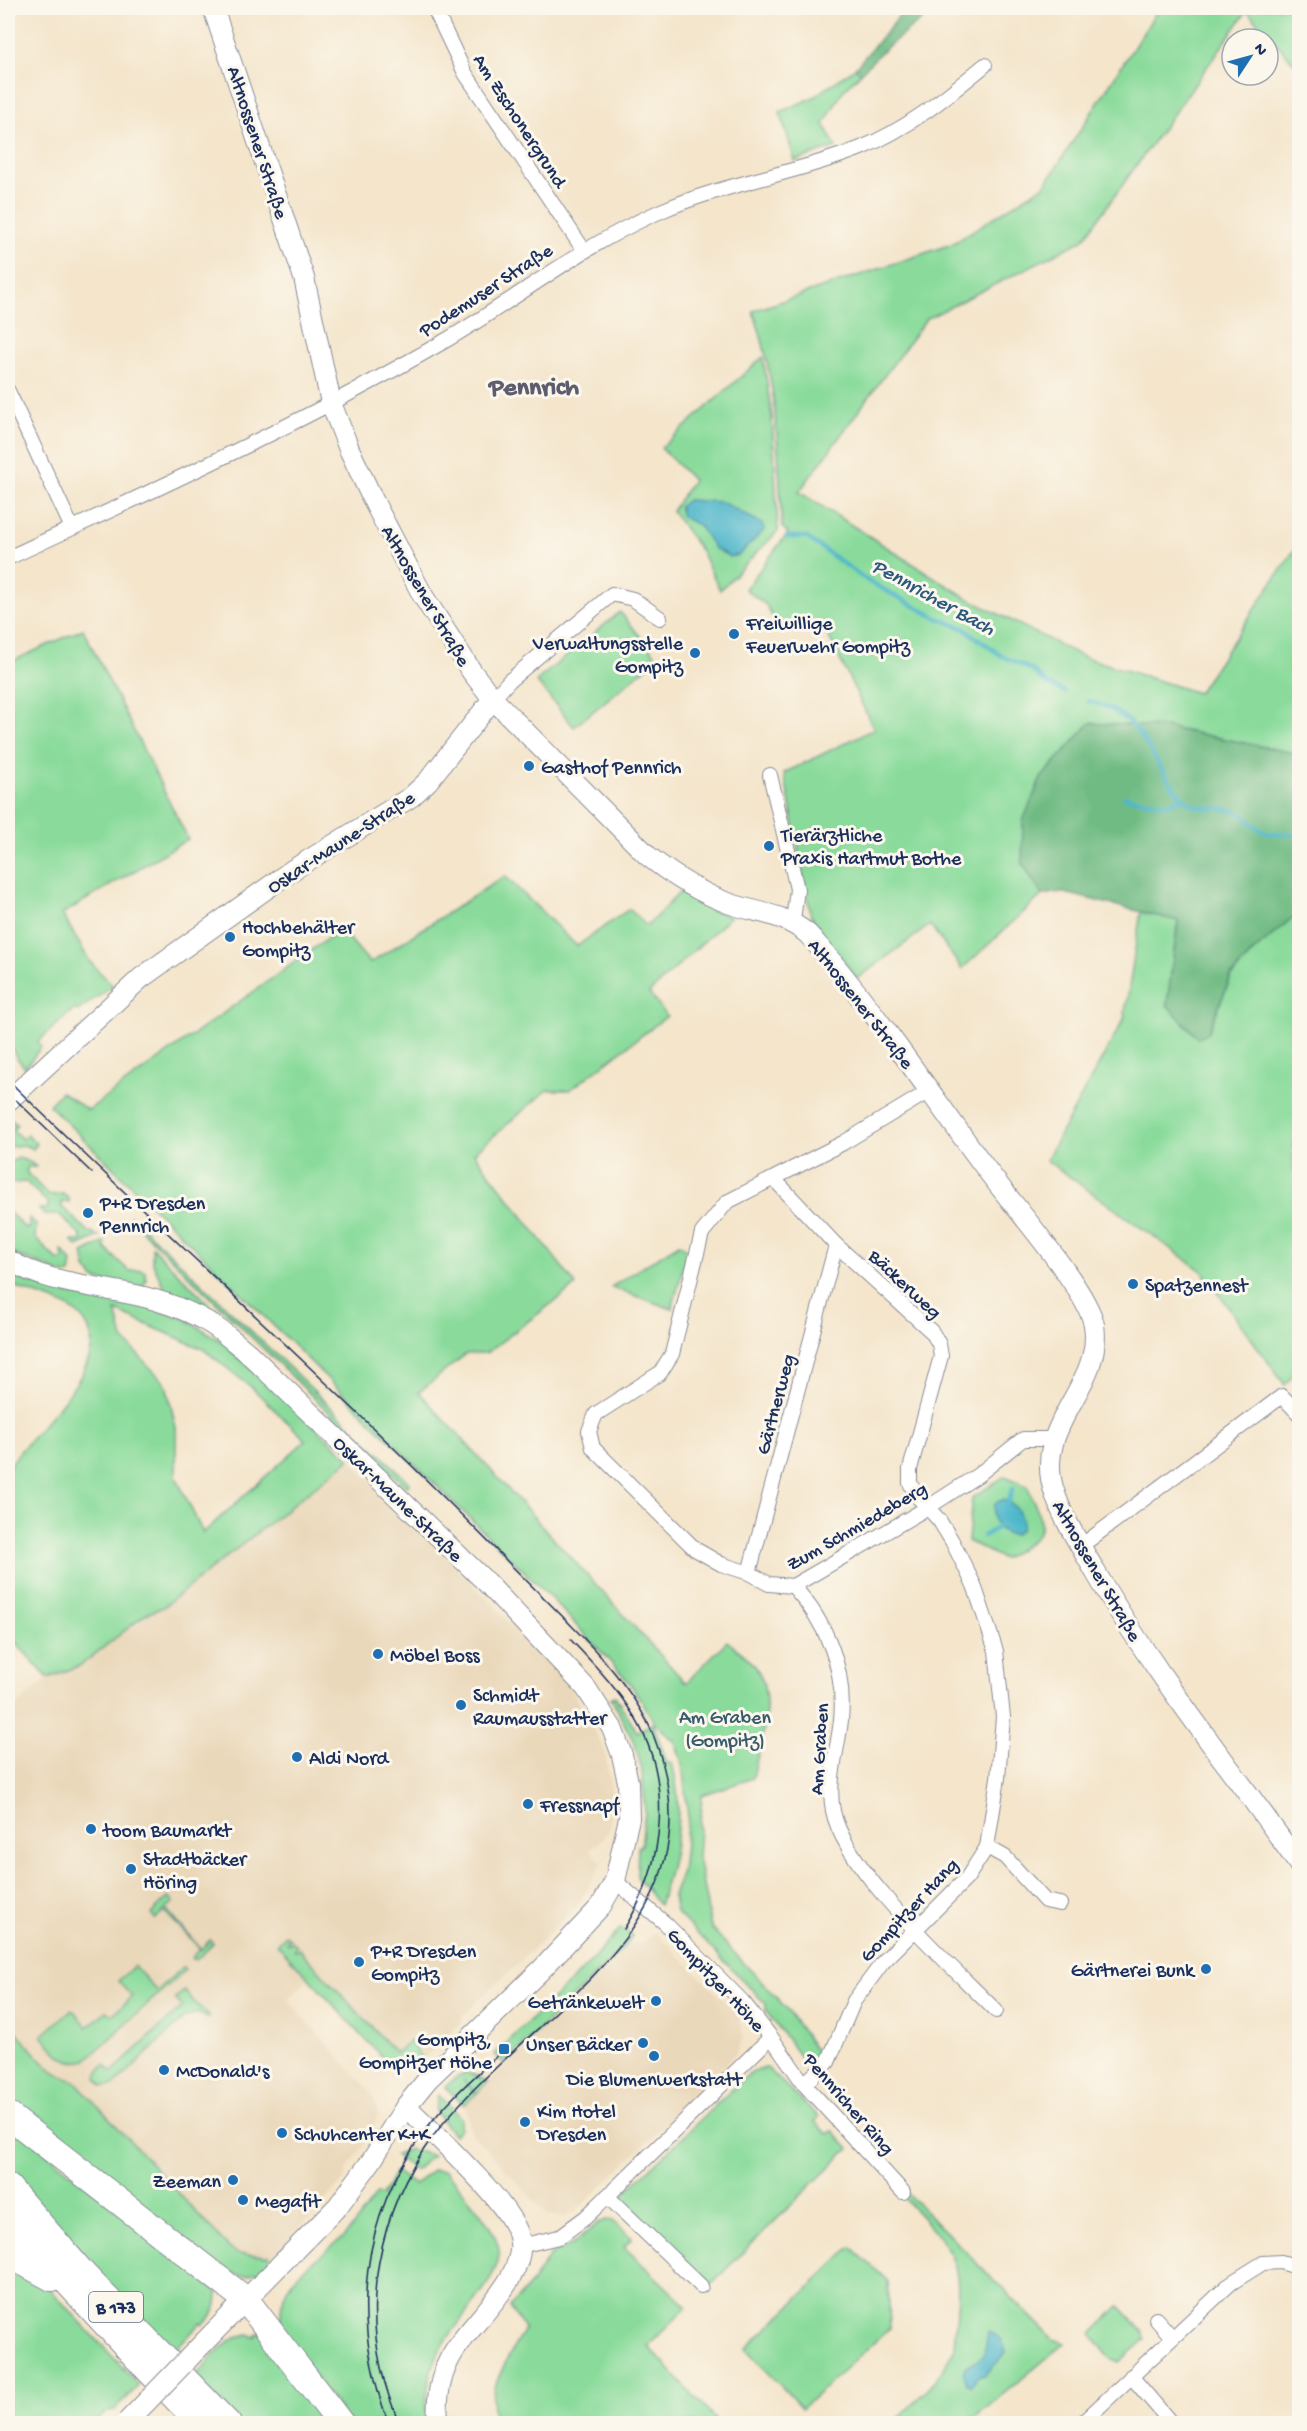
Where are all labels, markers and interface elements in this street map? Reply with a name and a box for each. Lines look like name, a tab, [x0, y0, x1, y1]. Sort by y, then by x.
north arrow	[1220, 27, 1280, 87]
text: N	[1249, 40, 1270, 60]
street label: Am Zschonergrund	[466, 51, 571, 195]
street label: Altnossener Straße	[220, 64, 291, 223]
street label: Podemuser Straße	[415, 240, 559, 344]
district label: Pennrich	[487, 374, 579, 405]
street label: Altnossener Straße	[374, 522, 474, 672]
water label: Pennricher Bach	[866, 555, 999, 644]
place label: Freiwillige Feuerwehr Gompitz	[745, 614, 911, 660]
marker: Freiwillige Feuerwehr Gompitz	[727, 627, 741, 641]
place label: Verwaltungsstelle Gompitz	[532, 634, 684, 680]
marker: Verwaltungsstelle Gompitz	[688, 646, 702, 660]
place label: Gasthof Pennrich	[541, 758, 682, 781]
marker: Gasthof Pennrich	[522, 759, 536, 773]
street label: Oskar-Maune-Straße	[264, 787, 421, 900]
place label: Tierärztliche Praxis Hartmut Bothe	[780, 826, 962, 872]
marker: Tierärztliche Praxis Hartmut Bothe	[762, 839, 776, 853]
place label: Hochbehälter Gompitz	[242, 918, 356, 964]
marker: Hochbehälter Gompitz	[223, 930, 237, 944]
street label: Altnossener Straße	[801, 935, 918, 1075]
place label: P+R Dresden Pennrich	[99, 1194, 206, 1240]
marker: P+R Dresden Pennrich	[81, 1206, 95, 1220]
street label: Bäckerweg	[862, 1245, 945, 1325]
place label: Spatzennest	[1145, 1276, 1249, 1299]
marker: Spatzennest	[1126, 1277, 1140, 1291]
street label: Gärtnerweg	[753, 1352, 802, 1458]
street label: Oskar-Maune-Straße	[327, 1433, 467, 1569]
street label: Zum Schmiedeberg	[783, 1478, 932, 1578]
street label: Altnossener Straße	[1045, 1497, 1145, 1647]
place label: Möbel Boss	[390, 1646, 480, 1669]
marker: Möbel Boss	[371, 1647, 385, 1661]
place label: Schmidt Raumausstatter	[473, 1686, 608, 1732]
marker: Schmidt Raumausstatter	[454, 1698, 468, 1712]
street label: Am Graben	[807, 1702, 836, 1796]
park label: Am Graben (Gompitz)	[679, 1708, 771, 1754]
place label: Aldi Nord	[309, 1749, 391, 1772]
marker: Aldi Nord	[290, 1750, 304, 1764]
place label: Fressnapf	[539, 1796, 621, 1819]
marker: Fressnapf	[521, 1797, 535, 1811]
place label: toom Baumarkt	[101, 1821, 233, 1844]
marker: toom Baumarkt	[84, 1822, 98, 1836]
place label: Stadtbäcker Höring	[143, 1850, 248, 1896]
street label: Gompitzer Hang	[856, 1855, 965, 1968]
marker: Stadtbäcker Höring	[124, 1862, 138, 1876]
street label: Gompitzer Höhe	[661, 1925, 769, 2038]
place label: P+R Dresden Gompitz	[370, 1942, 477, 1988]
marker: P+R Dresden Gompitz	[352, 1955, 366, 1969]
place label: Gärtnerei Bunk	[1071, 1961, 1196, 1984]
marker: Gärtnerei Bunk	[1199, 1962, 1213, 1976]
place label: Getränkewelt	[528, 1993, 646, 2016]
marker: Getränkewelt	[649, 1994, 663, 2008]
place label: Gompitz, Gompitzer Höhe	[359, 2030, 493, 2076]
place label: Unser Bäcker	[526, 2035, 633, 2058]
marker: Unser Bäcker	[636, 2036, 650, 2050]
marker: Gompitz, Gompitzer Höhe	[497, 2042, 511, 2056]
marker: Die Blumenwerkstatt	[647, 2049, 661, 2063]
street label: Pennricher Ring	[796, 2049, 898, 2161]
place label: McDonald's	[176, 2062, 270, 2085]
marker: McDonald's	[157, 2063, 171, 2077]
place label: Die Blumenwerkstatt	[564, 2070, 743, 2093]
place label: Kim Hotel Dresden	[535, 2102, 616, 2148]
marker: Kim Hotel Dresden	[518, 2115, 532, 2129]
place label: Schuhcenter K+K	[294, 2125, 432, 2148]
marker: Schuhcenter K+K	[275, 2126, 289, 2140]
place label: Zeeman	[153, 2172, 221, 2195]
marker: Zeeman	[226, 2173, 240, 2187]
place label: Megafit	[255, 2192, 322, 2215]
marker: Megafit	[236, 2193, 250, 2207]
road number: B 173	[89, 2292, 143, 2322]

